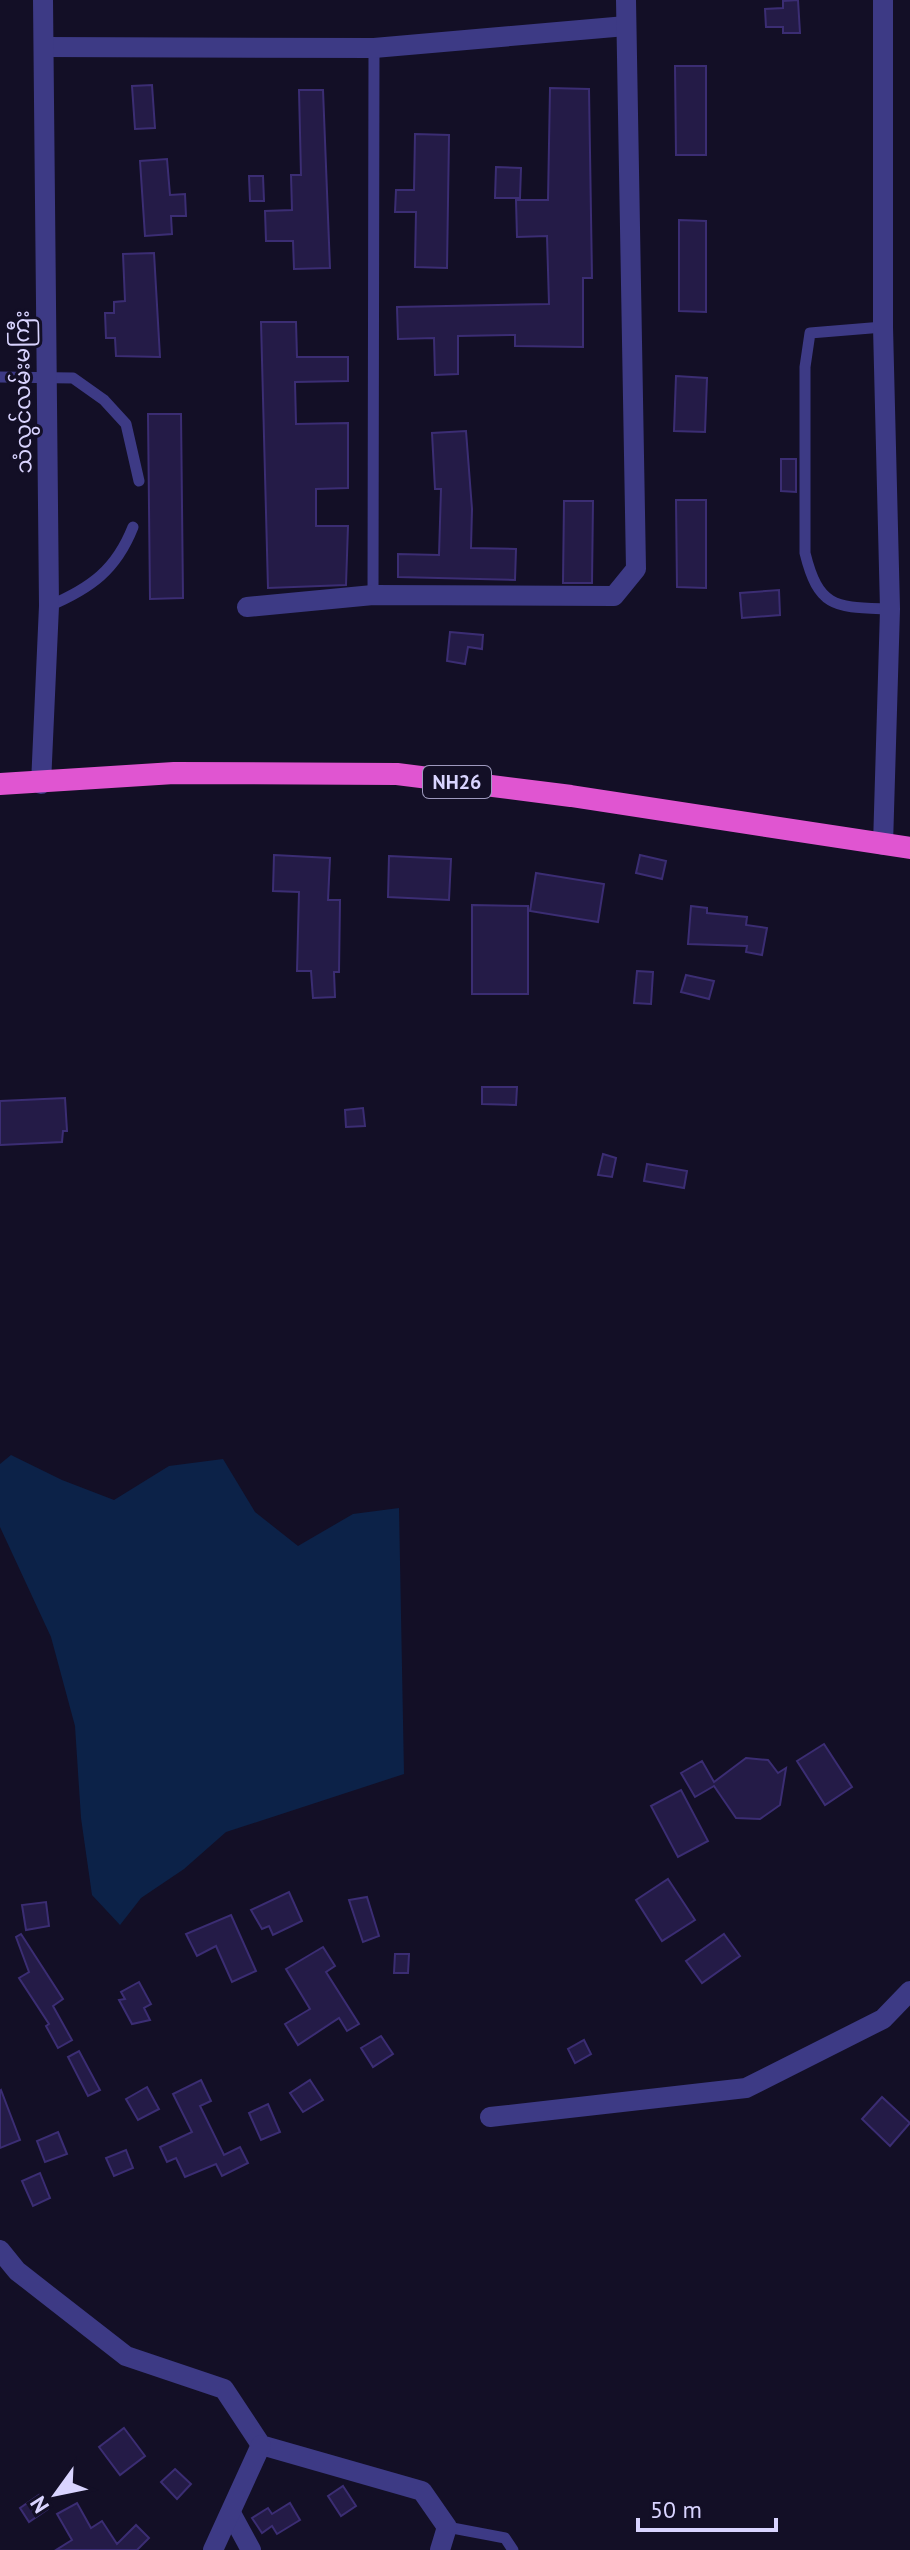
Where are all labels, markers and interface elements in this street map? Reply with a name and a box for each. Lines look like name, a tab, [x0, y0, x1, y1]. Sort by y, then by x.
street label: သံလွင်လမ်းမကြီး	[6, 310, 41, 474]
road number: NH26	[423, 766, 491, 798]
north arrow	[16, 2454, 96, 2534]
scale bar	[638, 2482, 776, 2532]
text: N	[24, 2491, 55, 2519]
text: 50 m	[650, 2494, 702, 2525]

